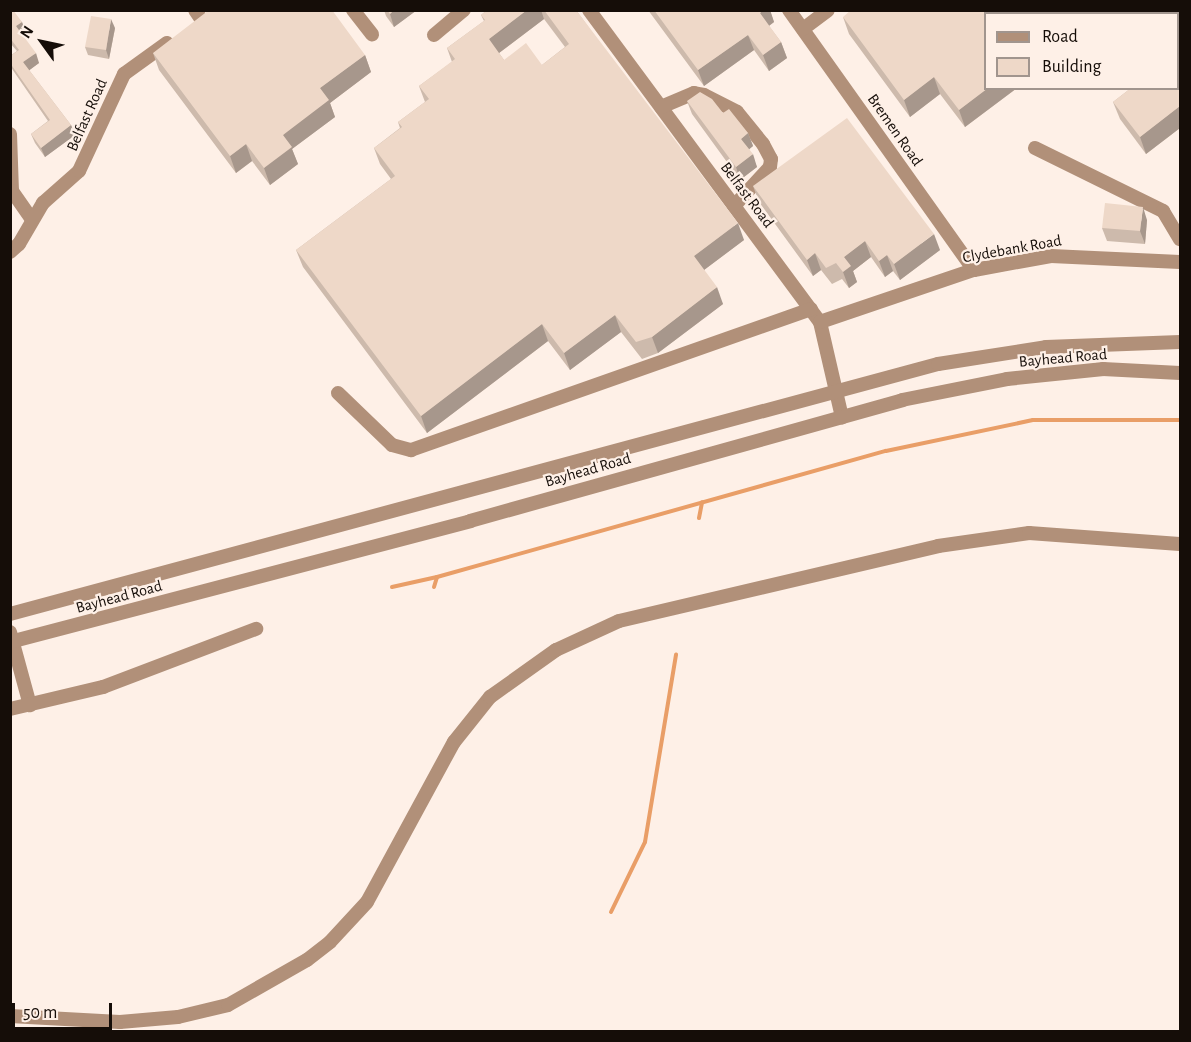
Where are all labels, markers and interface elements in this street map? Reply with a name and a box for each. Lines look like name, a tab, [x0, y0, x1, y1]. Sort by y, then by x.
north arrow	[12, 12, 72, 72]
legend	[984, 12, 1179, 90]
text: N	[17, 23, 37, 41]
text: Road	[1042, 28, 1078, 46]
text: Building	[1042, 58, 1101, 76]
street label: Belfast Road	[63, 76, 111, 154]
street label: Bremen Road	[863, 90, 927, 170]
street label: Belfast Road	[716, 158, 778, 232]
street label: Clydebank Road	[961, 231, 1063, 267]
street label: Bayhead Road	[1018, 345, 1108, 371]
street label: Bayhead Road	[543, 449, 633, 491]
street label: Bayhead Road	[74, 576, 164, 618]
scale bar	[15, 991, 116, 1029]
text: 50 m	[23, 1004, 57, 1022]

